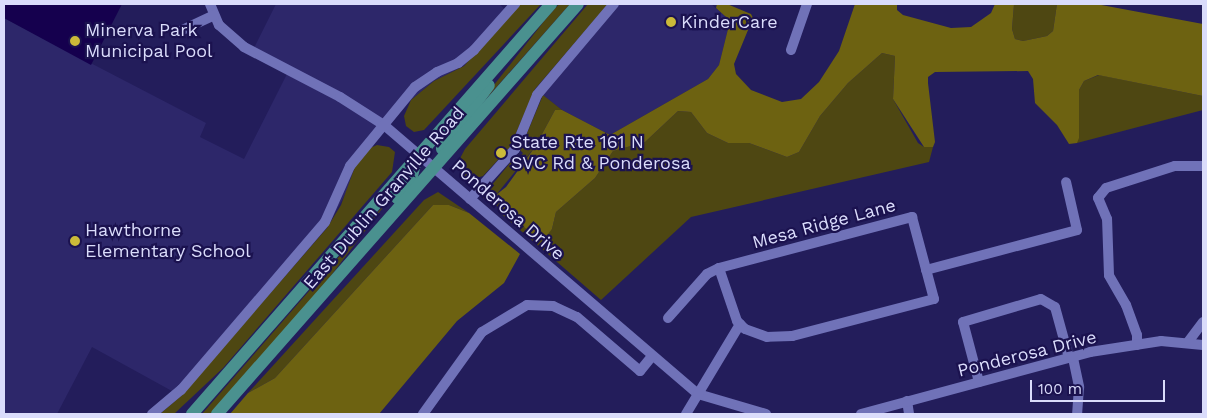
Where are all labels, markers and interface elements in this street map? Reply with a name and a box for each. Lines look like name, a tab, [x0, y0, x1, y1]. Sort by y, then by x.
place label: KinderCare	[681, 11, 778, 33]
marker: KinderCare	[665, 16, 677, 28]
place label: Minerva Park Municipal Pool	[85, 20, 213, 62]
marker: Minerva Park Municipal Pool	[69, 35, 81, 47]
street label: East Dublin Granville Road	[299, 102, 469, 294]
place label: State Rte 161 N SVC Rd & Ponderosa	[511, 132, 691, 174]
marker: State Rte 161 N SVC Rd & Ponderosa	[495, 147, 507, 159]
street label: Ponderosa Drive	[447, 155, 569, 265]
street label: Mesa Ridge Lane	[750, 194, 898, 254]
place label: Hawthorne Elementary School	[85, 220, 251, 262]
marker: Hawthorne Elementary School	[69, 235, 81, 247]
street label: Ponderosa Drive	[955, 326, 1099, 382]
scale bar	[1032, 370, 1167, 402]
text: 100 m	[1038, 380, 1082, 398]

